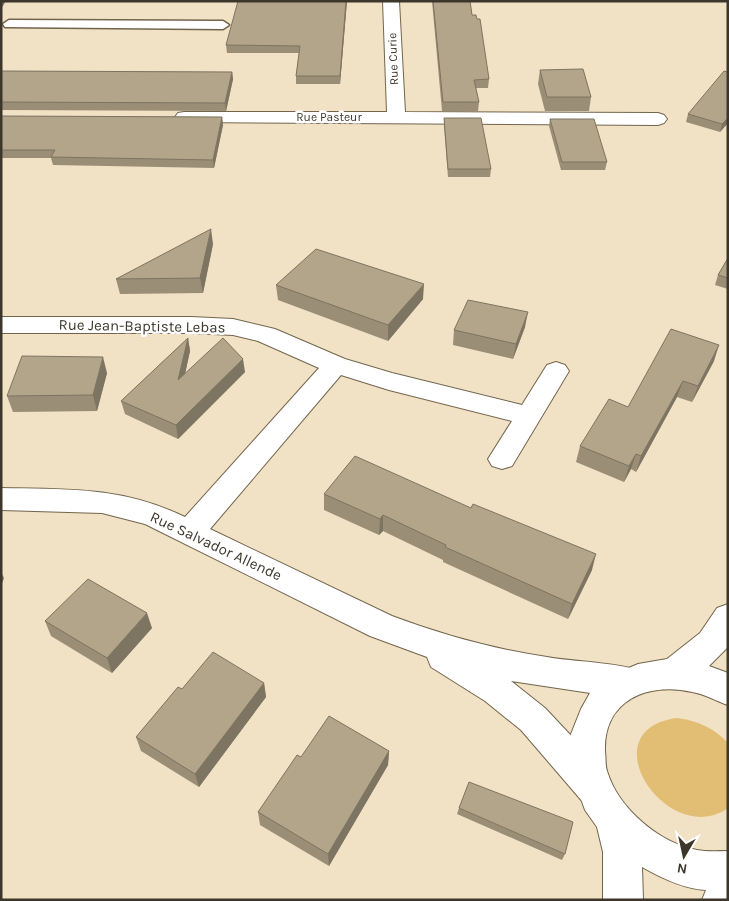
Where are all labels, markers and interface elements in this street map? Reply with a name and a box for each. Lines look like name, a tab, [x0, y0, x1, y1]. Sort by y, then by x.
street label: Rue Curie	[385, 33, 401, 85]
street label: Rue Pasteur	[296, 110, 362, 124]
street label: Rue Jean-Baptiste Lebas	[58, 316, 226, 336]
street label: Rue Salvador Allende	[147, 508, 285, 584]
north arrow	[659, 831, 709, 881]
text: N	[676, 859, 688, 878]

